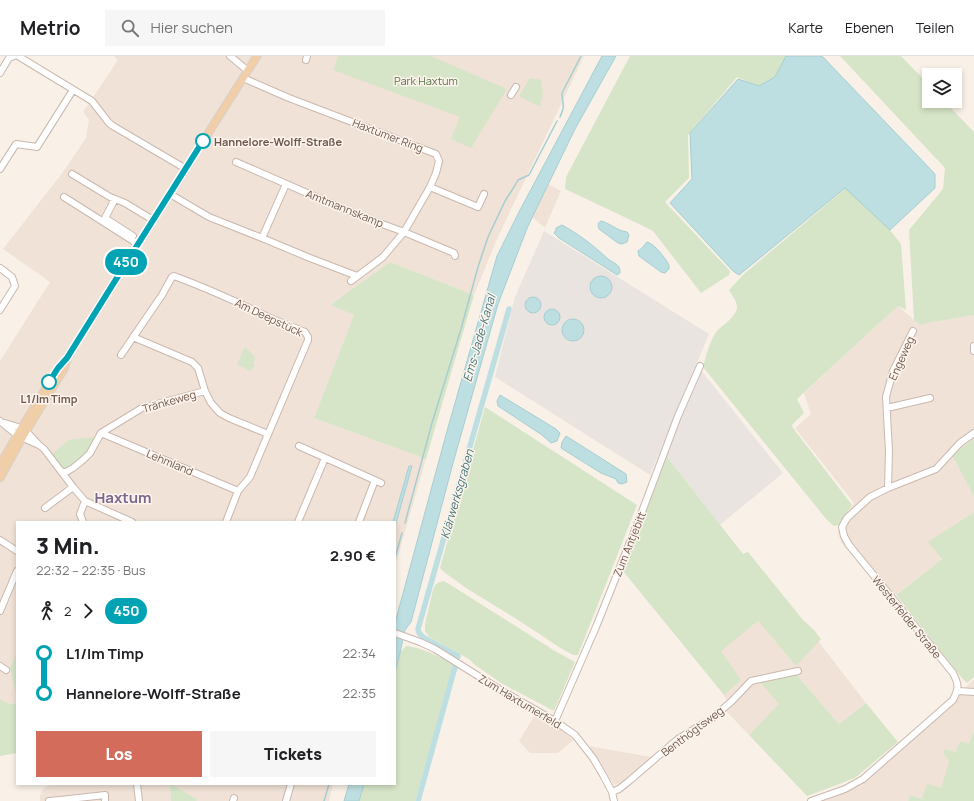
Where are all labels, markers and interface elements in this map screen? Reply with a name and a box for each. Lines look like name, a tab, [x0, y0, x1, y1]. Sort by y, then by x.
search box	[105, 10, 385, 46]
text: Metrio	[20, 15, 81, 41]
icon: search	[119, 17, 141, 39]
text: Hier suchen	[151, 17, 233, 38]
text: Karte	[788, 18, 823, 37]
text: Ebenen	[845, 18, 894, 37]
text: Teilen	[916, 18, 954, 37]
map controls	[922, 68, 962, 108]
button: layers	[922, 68, 962, 108]
park label: Park Haxtum	[394, 73, 458, 88]
street label: Haxtumer Ring	[350, 115, 426, 155]
marker: Hannelore-Wolff-Straße	[195, 133, 211, 149]
place label: Hannelore-Wolff-Straße	[214, 134, 342, 149]
street label: Amtmannskamp	[304, 186, 386, 231]
line badge: 450	[103, 249, 149, 275]
text: 450	[113, 252, 139, 271]
water label: Ems-Jade-Kanal	[458, 290, 500, 383]
street label: Am Deepstück	[233, 295, 306, 340]
street label: Engeweg	[885, 334, 917, 382]
marker: L1/Im Timp	[41, 374, 57, 390]
street label: Tränkeweg	[140, 386, 198, 416]
place label: L1/Im Timp	[20, 391, 78, 406]
street label: Lehmland	[144, 445, 196, 479]
water label: Klärwerksgraben	[436, 446, 478, 541]
district label: Haxtum	[94, 487, 152, 508]
street label: Zum Antjebitt	[609, 509, 649, 579]
text: 3 Min.	[36, 531, 100, 561]
text: 2.90 €	[330, 545, 376, 566]
text: 22:32 – 22:35 · Bus	[36, 561, 146, 579]
street label: Westerfelder Straße	[869, 573, 945, 662]
icon: walk	[36, 600, 58, 622]
icon: forward	[77, 600, 99, 622]
text: 450	[113, 601, 139, 620]
text: 2	[64, 602, 71, 620]
text: L1/Im Timp	[66, 643, 144, 664]
text: 22:34	[342, 644, 376, 662]
street label: Zum Haxtumerfeld	[476, 670, 564, 732]
text: Hannelore-Wolff-Straße	[66, 683, 241, 704]
text: 22:35	[343, 684, 376, 702]
street label: Benthögtsweg	[658, 703, 726, 759]
button: Los	[36, 731, 202, 777]
button: Tickets	[210, 731, 376, 777]

